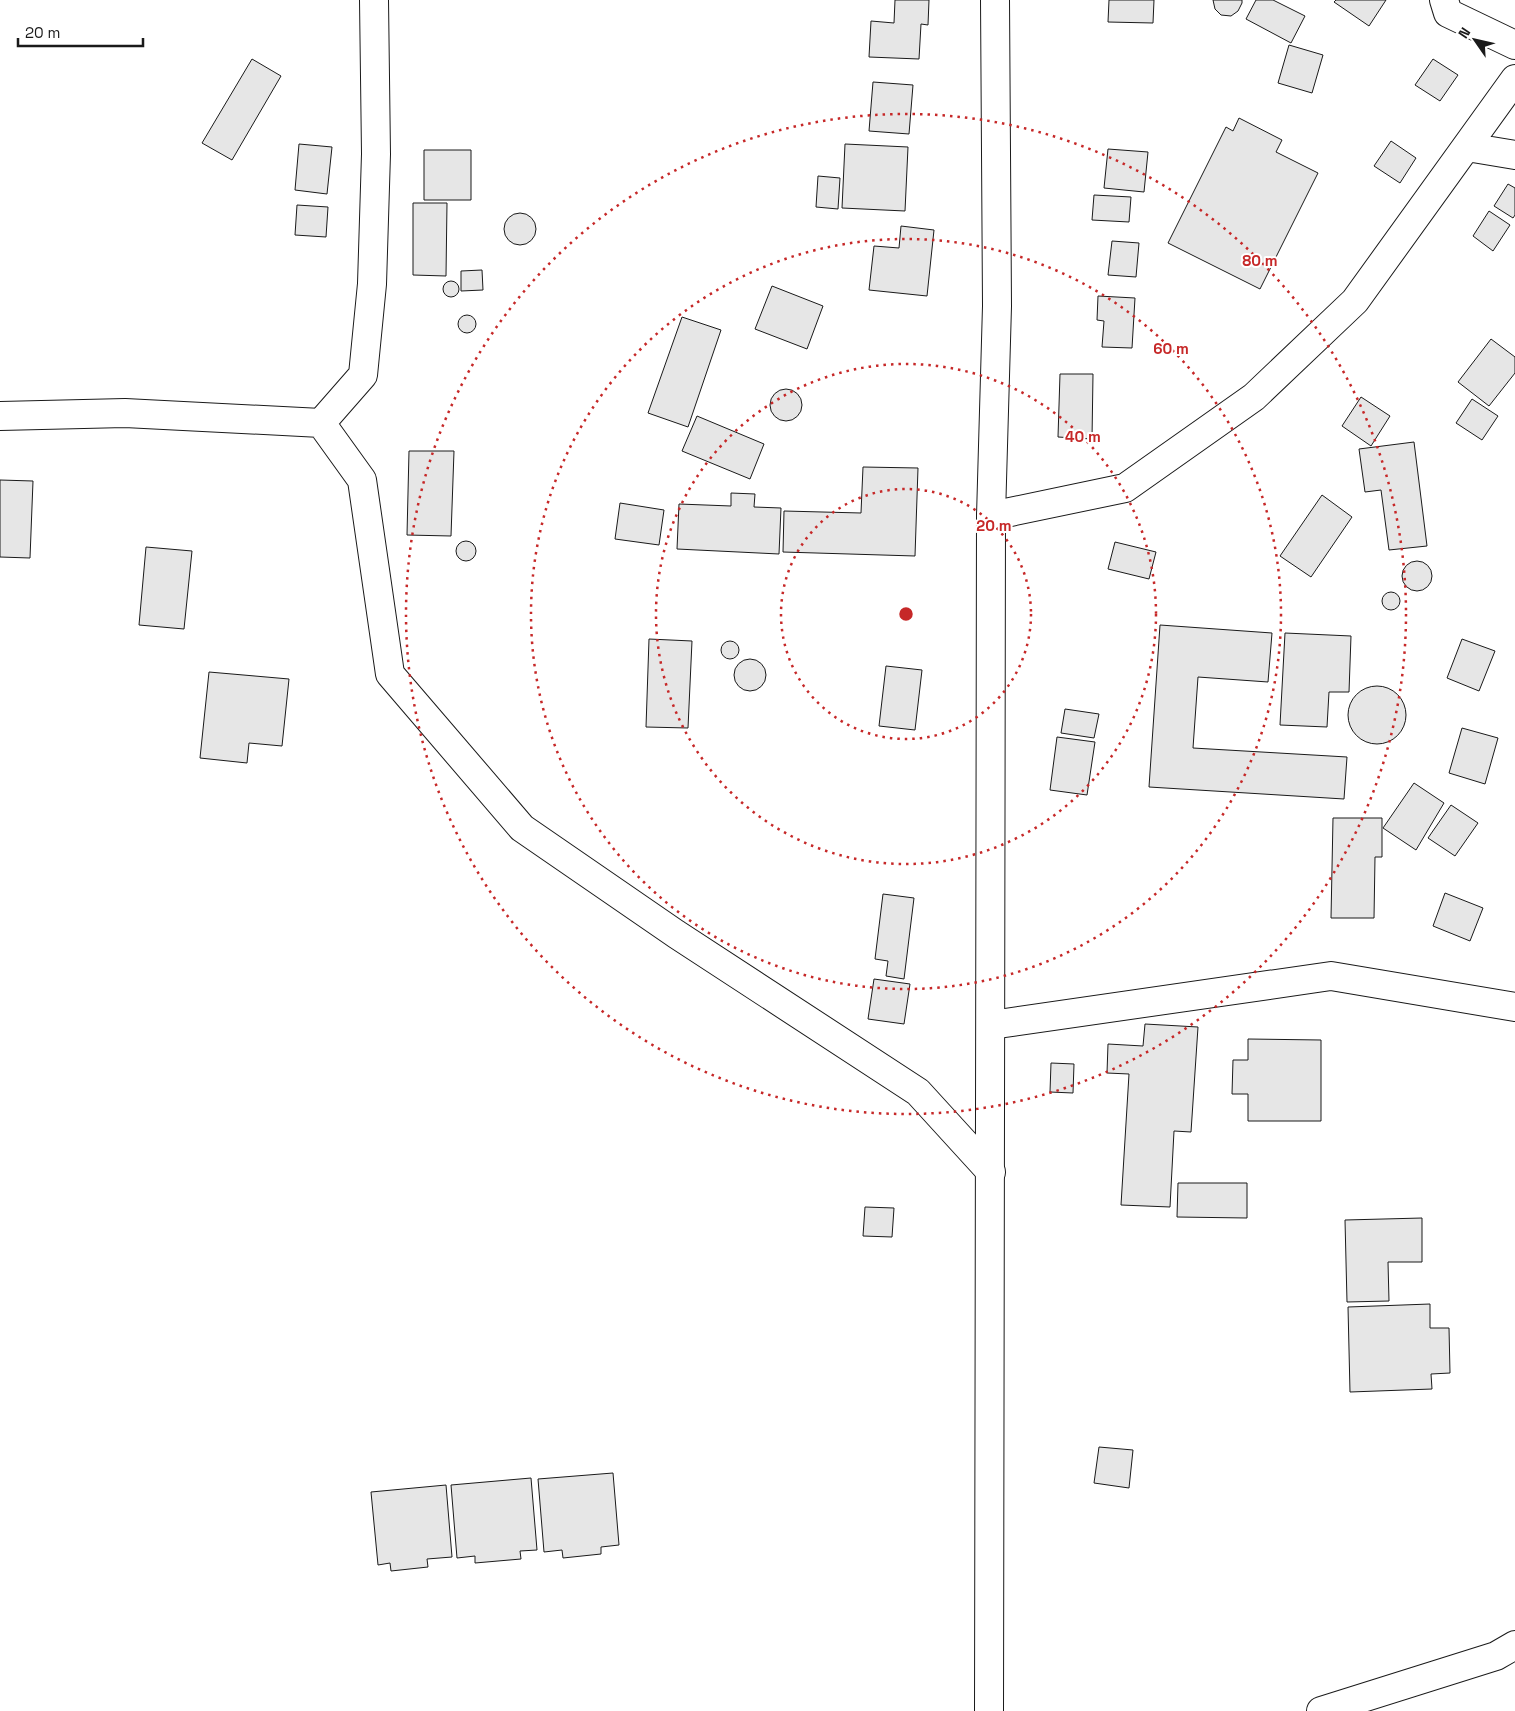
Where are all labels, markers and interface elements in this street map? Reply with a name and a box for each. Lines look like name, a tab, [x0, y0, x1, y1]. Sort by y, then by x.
scale bar	[18, 15, 142, 47]
north arrow	[1450, 15, 1500, 65]
text: 20 m	[25, 23, 60, 42]
text: N	[1454, 24, 1474, 42]
text: 80 m	[1242, 251, 1278, 270]
text: 60 m	[1153, 339, 1189, 358]
text: 40 m	[1065, 427, 1101, 446]
text: 20 m	[976, 516, 1012, 535]
centre of rings	[897, 605, 915, 623]

